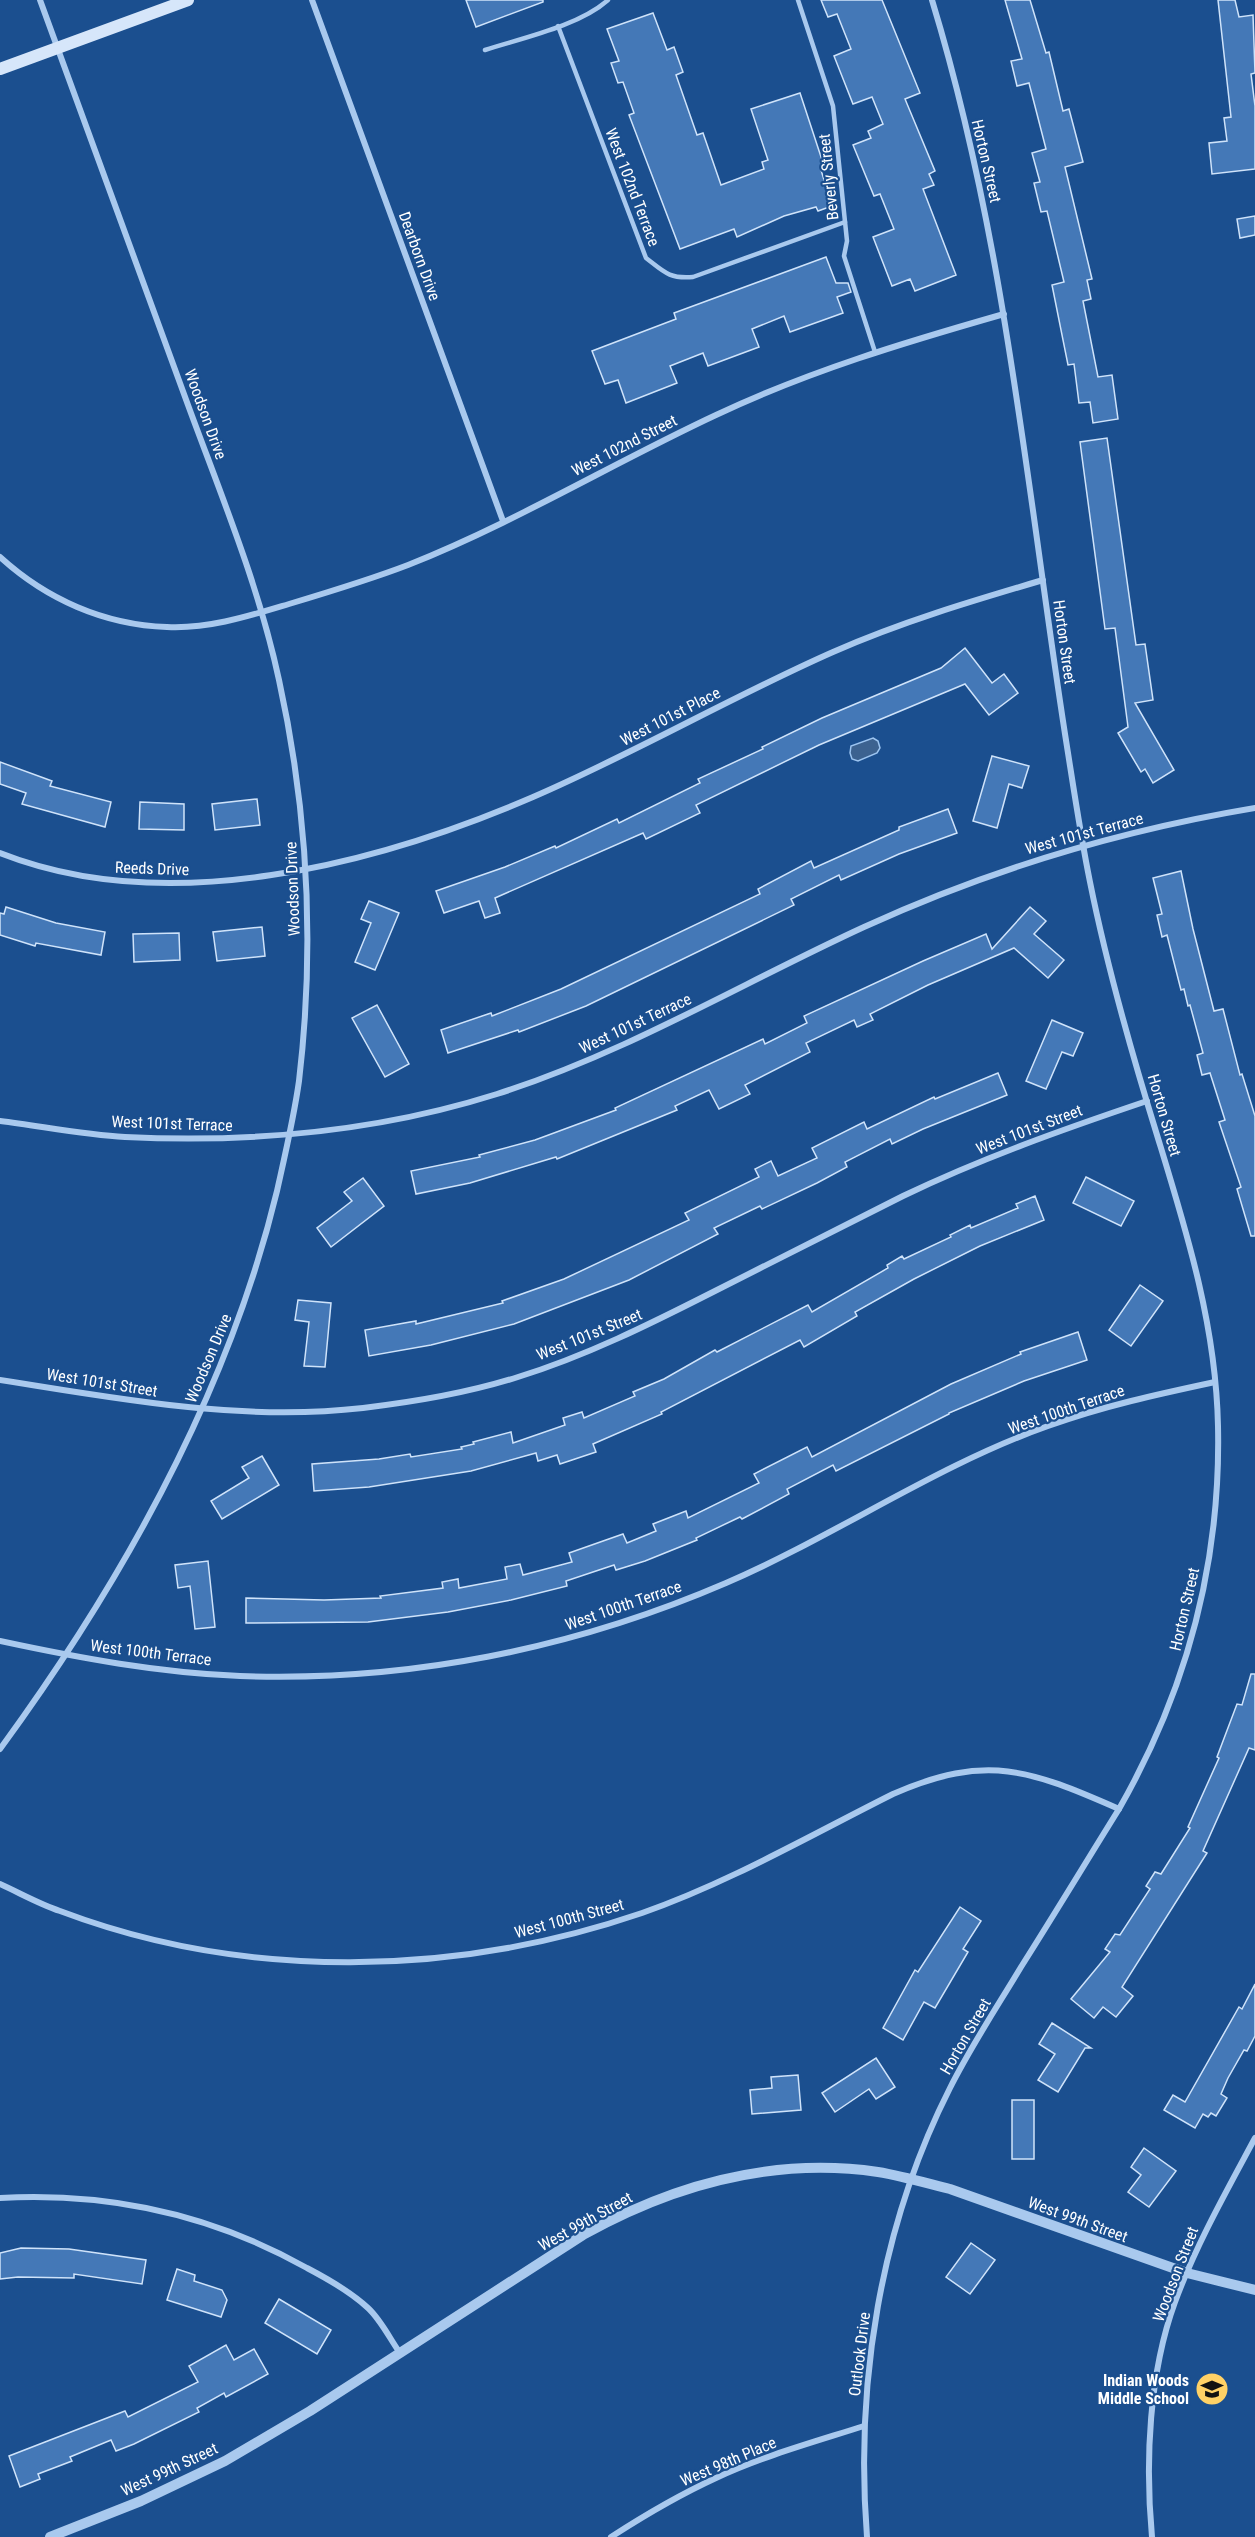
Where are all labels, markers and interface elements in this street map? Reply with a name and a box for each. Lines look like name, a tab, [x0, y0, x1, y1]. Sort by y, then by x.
street label: Horton Street	[968, 118, 1005, 205]
street label: West 102nd Terrace	[601, 125, 664, 249]
street label: Beverly Street	[814, 133, 842, 221]
street label: Dearborn Drive	[395, 209, 444, 303]
street label: Woodson Drive	[180, 366, 231, 462]
street label: West 102nd Street	[568, 411, 680, 480]
street label: Horton Street	[1049, 599, 1080, 686]
street label: West 101st Place	[617, 683, 723, 750]
street label: West 101st Terrace	[1023, 809, 1145, 858]
street label: Woodson Drive	[281, 841, 304, 937]
street label: Reeds Drive	[115, 858, 189, 879]
street label: West 101st Terrace	[576, 989, 694, 1058]
street label: Horton Street	[1144, 1072, 1185, 1159]
street label: West 101st Street	[973, 1100, 1085, 1158]
street label: West 101st Terrace	[111, 1112, 233, 1135]
street label: West 101st Street	[534, 1305, 645, 1364]
street label: Woodson Drive	[181, 1311, 236, 1405]
street label: West 101st Street	[45, 1364, 159, 1401]
street label: West 100th Terrace	[1006, 1381, 1127, 1438]
street label: Horton Street	[1166, 1565, 1203, 1653]
street label: West 100th Terrace	[563, 1577, 684, 1634]
street label: West 100th Terrace	[89, 1636, 213, 1669]
street label: West 100th Street	[512, 1895, 626, 1942]
street label: Horton Street	[936, 1995, 995, 2078]
street label: West 99th Street	[535, 2188, 636, 2255]
street label: West 99th Street	[1025, 2193, 1130, 2246]
street label: Woodson Street	[1149, 2224, 1202, 2324]
street label: Outlook Drive	[845, 2311, 874, 2397]
place label: Indian Woods Middle School	[1098, 2371, 1189, 2408]
school or university icon: Indian Woods Middle School	[1194, 2371, 1230, 2407]
street label: West 98th Place	[677, 2433, 779, 2490]
street label: West 99th Street	[118, 2439, 221, 2500]

